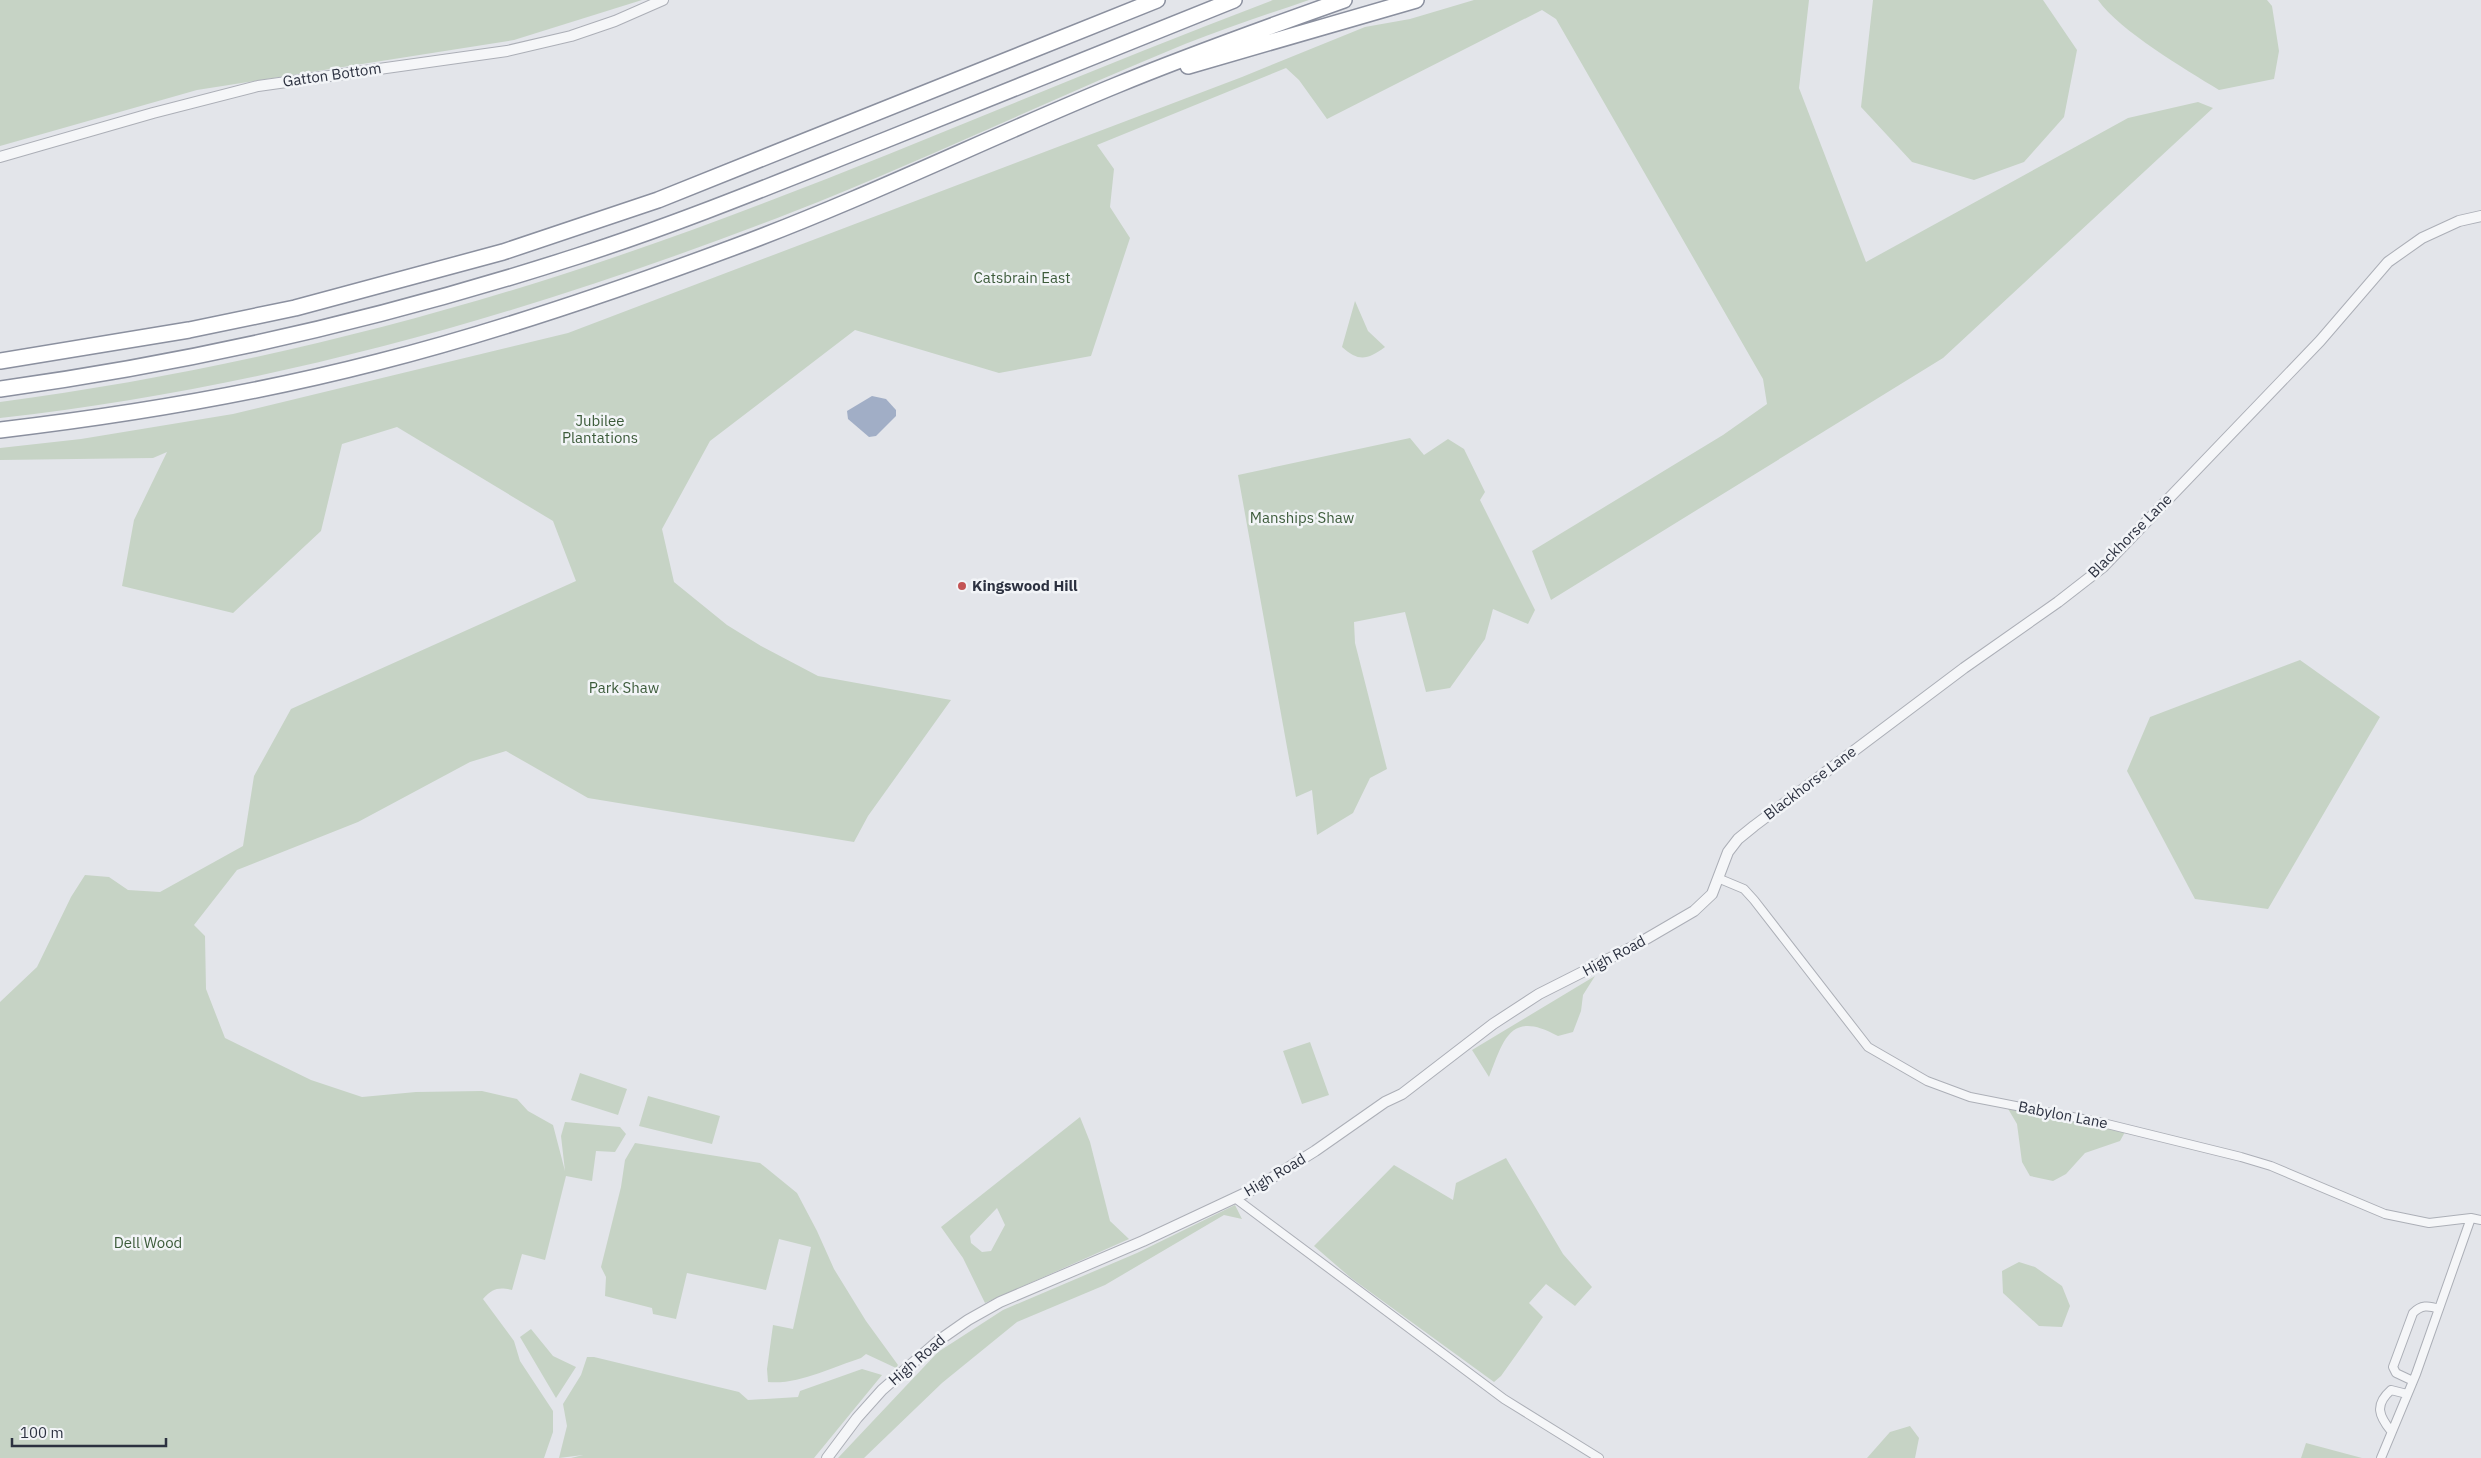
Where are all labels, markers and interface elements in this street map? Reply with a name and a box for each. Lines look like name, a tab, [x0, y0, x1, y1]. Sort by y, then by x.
street label: Gatton Bottom	[281, 58, 382, 91]
park label: Catsbrain East	[973, 268, 1071, 287]
park label: Jubilee Plantations	[562, 411, 638, 447]
street label: Blackhorse Lane	[2084, 490, 2176, 582]
park label: Manships Shaw	[1250, 508, 1355, 527]
place label: Kingswood Hill	[972, 576, 1078, 595]
marker: Kingswood Hill	[956, 580, 968, 592]
park label: Park Shaw	[589, 678, 660, 697]
street label: Blackhorse Lane	[1760, 742, 1860, 824]
street label: High Road	[1579, 931, 1649, 980]
street label: Babylon Lane	[2017, 1097, 2109, 1132]
street label: High Road	[1240, 1149, 1309, 1200]
park label: Dell Wood	[114, 1233, 182, 1252]
street label: High Road	[884, 1330, 949, 1389]
scale bar	[12, 1416, 166, 1448]
text: 100 m	[20, 1423, 64, 1442]

